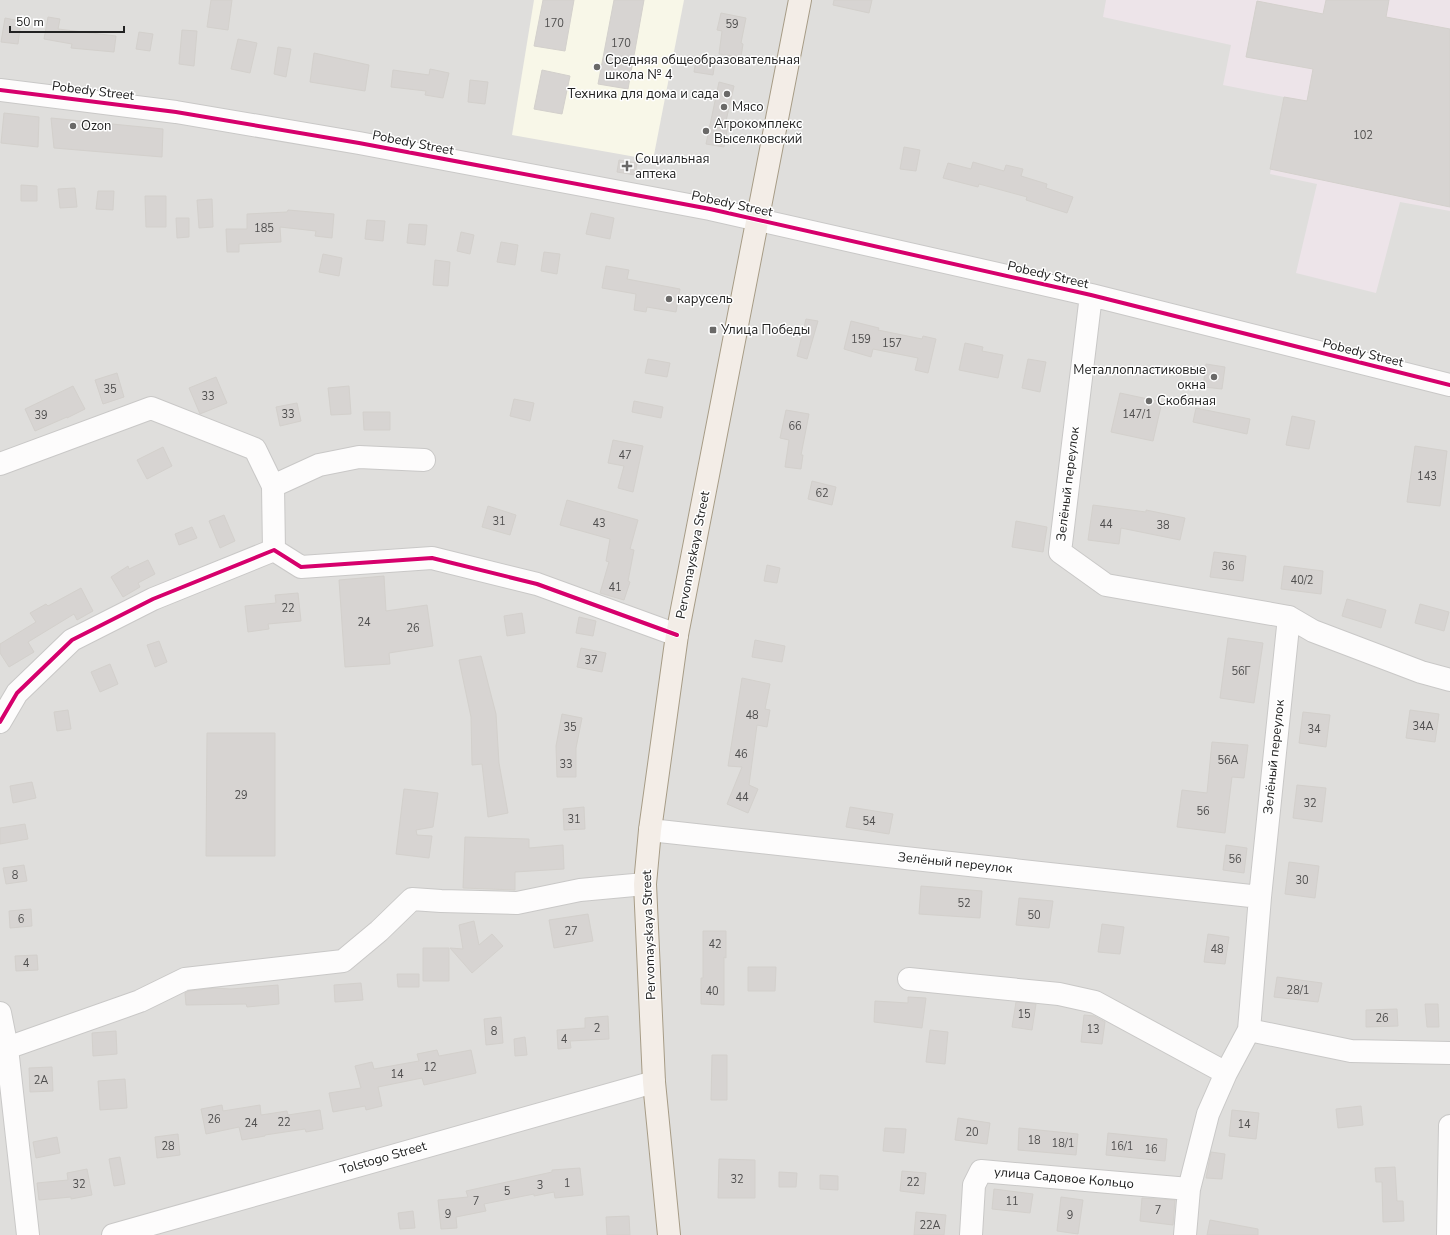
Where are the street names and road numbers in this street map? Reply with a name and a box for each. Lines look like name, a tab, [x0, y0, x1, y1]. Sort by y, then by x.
street label: Pobedy Street	[51, 77, 136, 105]
street label: Pobedy Street	[371, 126, 456, 160]
street label: Pobedy Street	[690, 187, 775, 221]
street label: Pobedy Street	[1006, 257, 1091, 293]
street label: Pobedy Street	[1321, 334, 1406, 372]
street label: Зелёный переулок	[1052, 426, 1084, 542]
street label: Pervomayskaya Street	[672, 489, 714, 621]
street label: Зелёный переулок	[1259, 699, 1289, 815]
street label: Зелёный переулок	[897, 848, 1013, 878]
street label: Pervomayskaya Street	[638, 869, 660, 1000]
street label: Tolstogo Street	[338, 1137, 429, 1179]
street label: улица Садовое Кольцо	[993, 1163, 1135, 1193]

